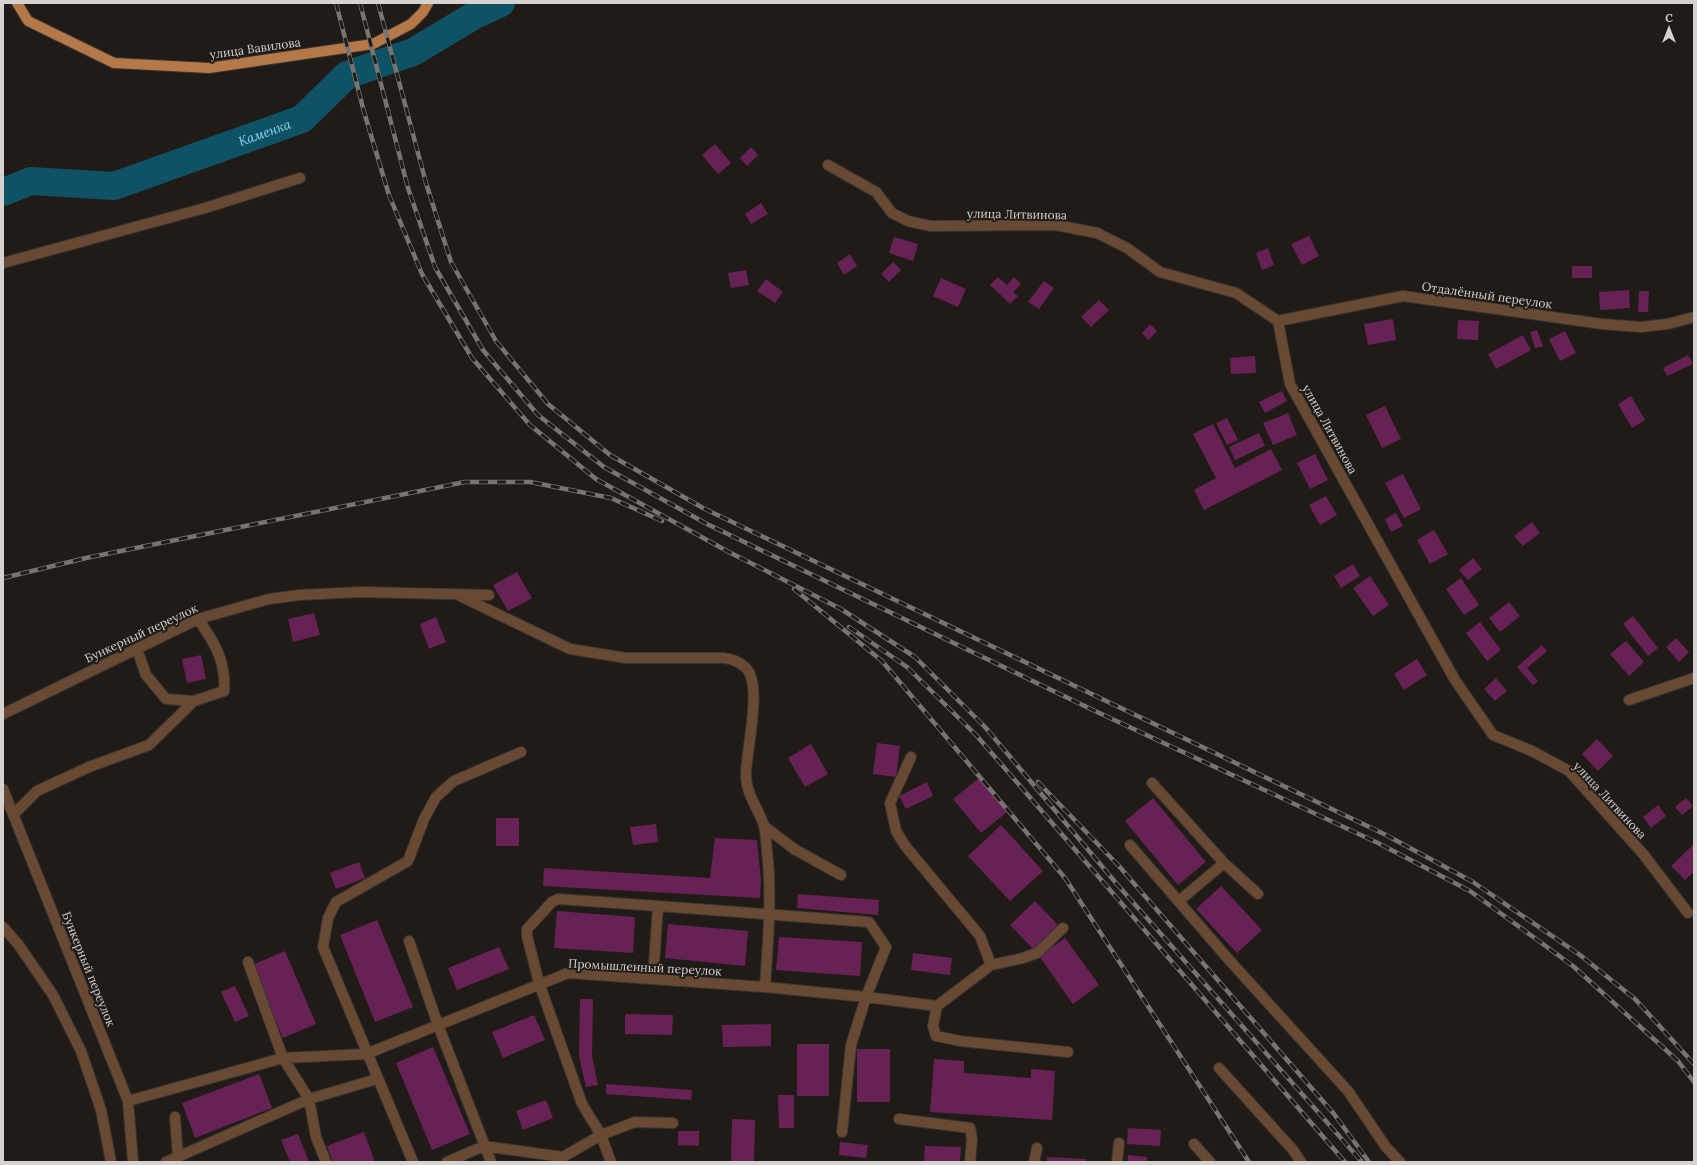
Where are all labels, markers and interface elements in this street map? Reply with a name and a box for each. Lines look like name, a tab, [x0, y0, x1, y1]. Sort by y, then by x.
north arrow	[1649, 8, 1689, 48]
text: С	[1665, 11, 1673, 25]
street label: улица Вавилова	[209, 34, 301, 62]
water label: Каменка	[236, 115, 294, 150]
street label: улица Литвинова	[967, 206, 1067, 222]
street label: Отдалённый переулок	[1421, 278, 1554, 312]
street label: улица Литвинова	[1299, 382, 1361, 476]
street label: Бункерный переулок	[82, 600, 200, 666]
street label: улица Литвинова	[1570, 758, 1650, 842]
street label: Бункерный переулок	[59, 909, 119, 1029]
street label: Промышленный переулок	[568, 955, 723, 979]

